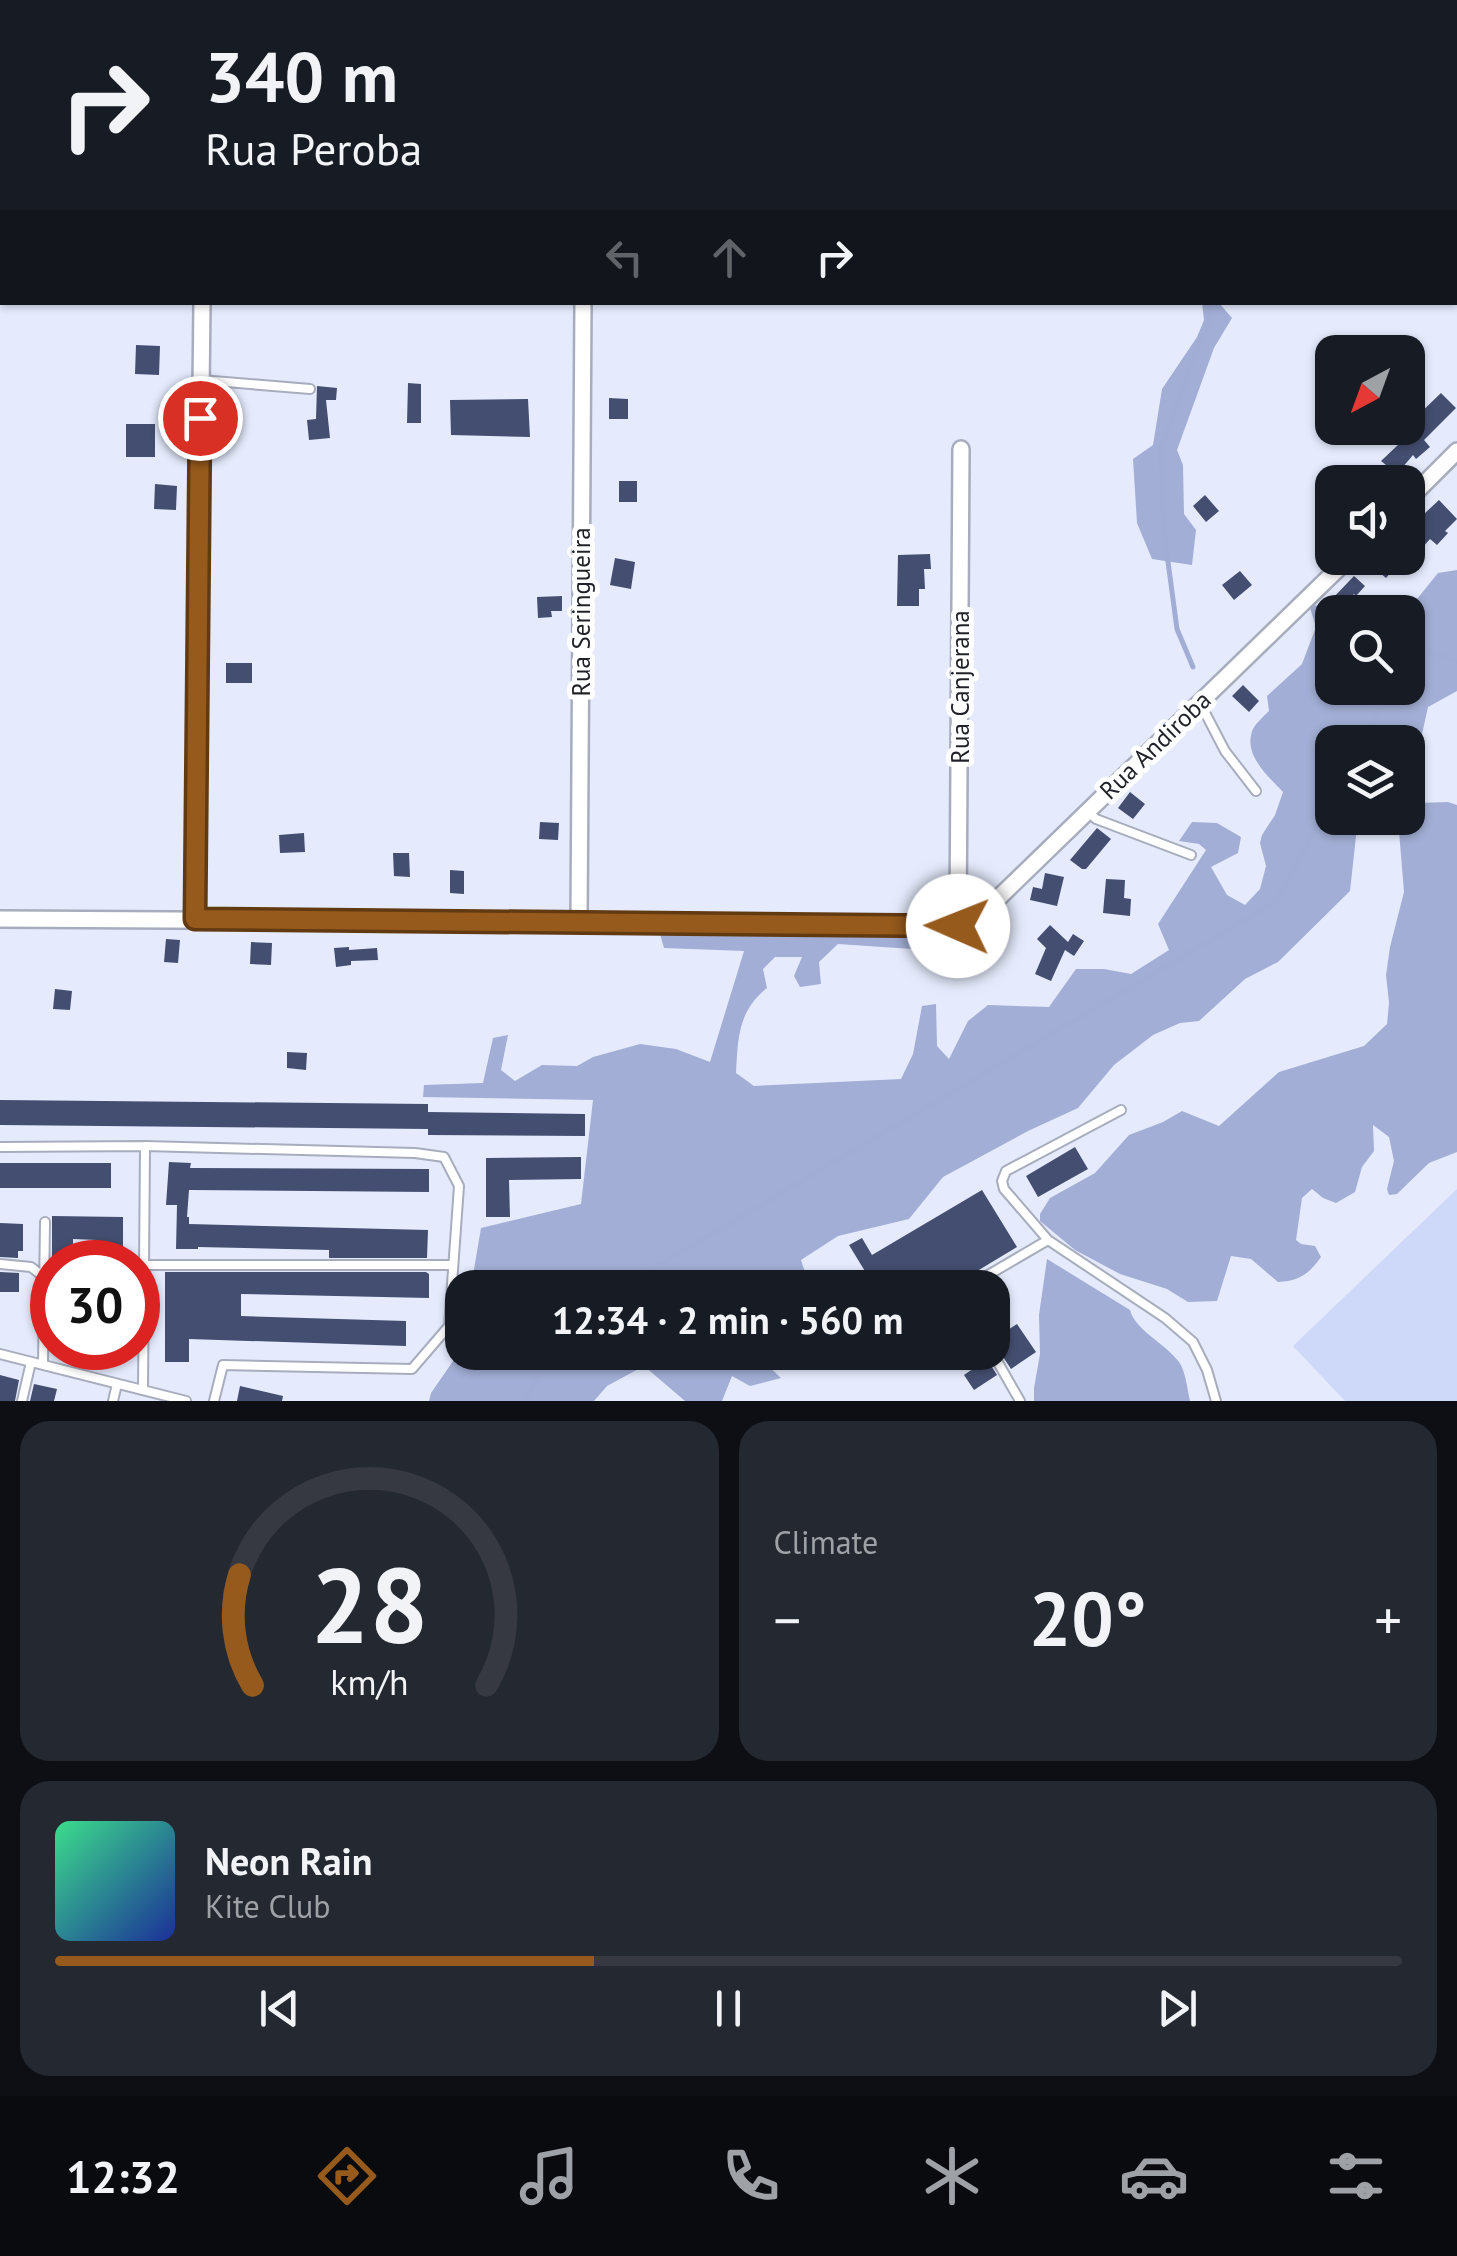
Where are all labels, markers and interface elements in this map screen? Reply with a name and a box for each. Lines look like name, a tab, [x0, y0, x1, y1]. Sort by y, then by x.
text: 340 m	[205, 31, 398, 121]
icon: right	[40, 40, 170, 170]
text: Rua Peroba	[205, 119, 422, 177]
icon: left	[597, 230, 652, 285]
icon: ahead	[702, 230, 757, 285]
icon: right	[807, 230, 862, 285]
north arrow	[1315, 335, 1425, 445]
map controls	[1315, 335, 1425, 835]
pin	[158, 376, 243, 461]
icon: arrive	[173, 391, 228, 446]
button: sound	[1315, 465, 1425, 575]
street label: Rua Seringueira	[565, 527, 597, 697]
button: search	[1315, 595, 1425, 705]
street label: Rua Canjerana	[944, 610, 976, 764]
street label: Rua Andiroba	[1093, 684, 1217, 806]
button: layers	[1315, 725, 1425, 835]
position arrow	[906, 874, 1010, 978]
speed limit sign: 30	[30, 1240, 160, 1370]
text: 12:34 · 2 min · 560 m	[552, 1295, 903, 1344]
text: Climate	[774, 1521, 878, 1563]
text: 28	[310, 1537, 428, 1672]
text: 20°	[1029, 1570, 1147, 1667]
text: −	[774, 1584, 801, 1655]
text: +	[1374, 1584, 1402, 1655]
text: km/h	[330, 1659, 408, 1705]
text: Neon Rain	[205, 1836, 372, 1885]
text: Kite Club	[205, 1885, 331, 1927]
icon: previous	[252, 1981, 307, 2036]
icon: pause	[701, 1981, 756, 2036]
icon: next	[1150, 1981, 1205, 2036]
icon: directions	[312, 2141, 382, 2211]
icon: music	[514, 2141, 584, 2211]
icon: phone	[716, 2141, 786, 2211]
icon: climate	[917, 2141, 987, 2211]
icon: car	[1119, 2141, 1189, 2211]
icon: filters	[1321, 2141, 1391, 2211]
text: 12:32	[66, 2147, 180, 2205]

